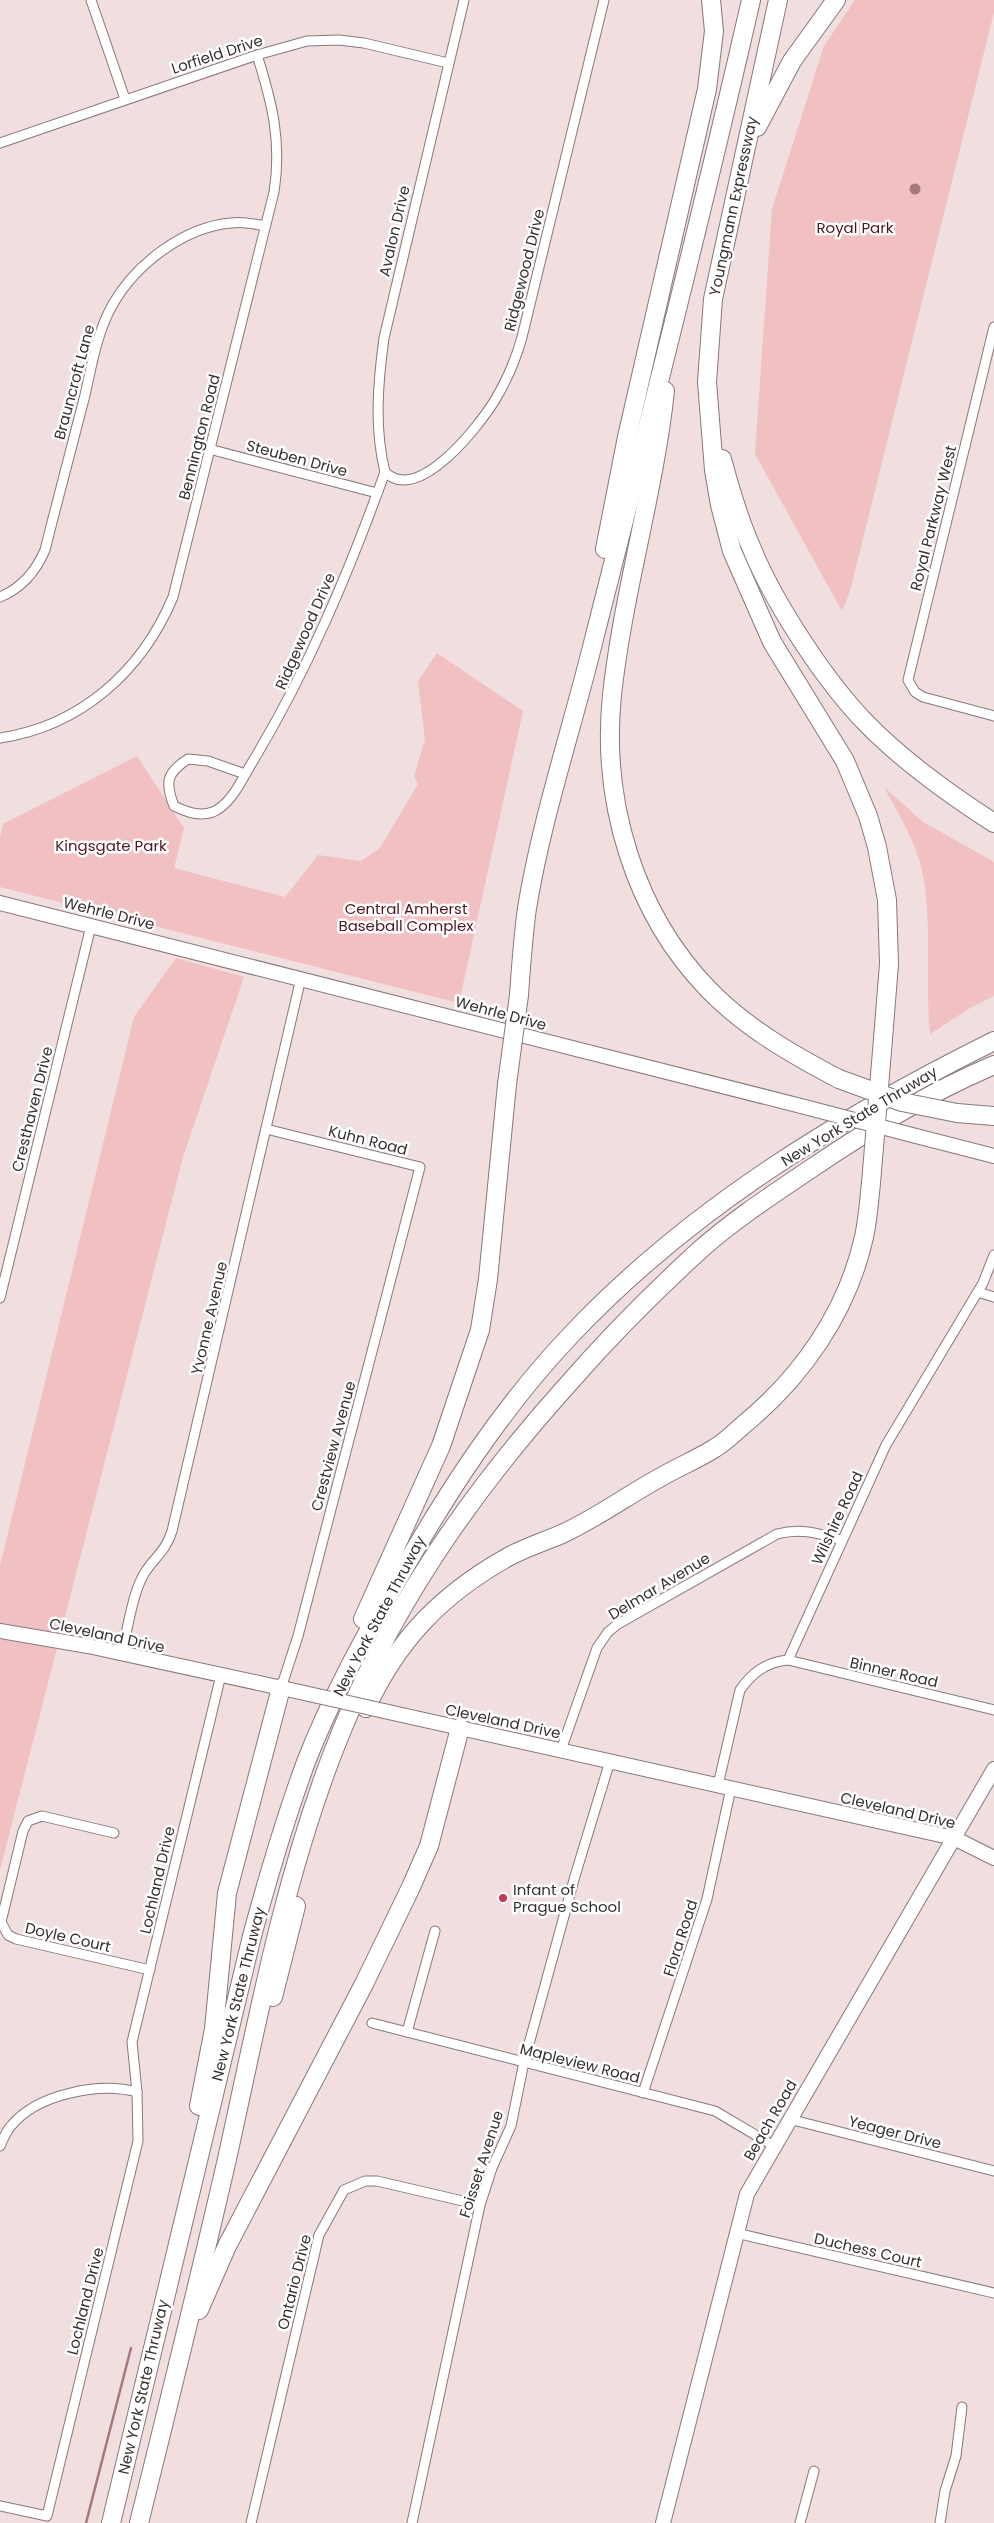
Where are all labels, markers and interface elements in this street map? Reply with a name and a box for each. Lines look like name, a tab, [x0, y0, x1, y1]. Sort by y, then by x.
street label: Lorfield Drive	[169, 29, 265, 79]
street label: Youngmann Expressway	[704, 114, 762, 298]
street label: Avalon Drive	[373, 183, 415, 279]
street label: Ridgewood Drive	[499, 206, 549, 334]
park label: Royal Park	[816, 217, 894, 238]
street label: Brauncroft Lane	[49, 322, 99, 442]
street label: Bennington Road	[173, 372, 225, 502]
street label: Steuben Drive	[244, 434, 350, 482]
street label: Royal Parkway West	[905, 443, 961, 593]
street label: Ridgewood Drive	[270, 569, 340, 693]
park label: Kingsgate Park	[55, 835, 167, 856]
street label: Wehrle Drive	[61, 891, 157, 935]
park label: Central Amherst Baseball Complex	[338, 898, 474, 936]
street label: Wehrle Drive	[453, 991, 549, 1035]
street label: Cresthaven Drive	[6, 1044, 58, 1174]
street label: New York State Thruway	[777, 1061, 942, 1171]
street label: Kuhn Road	[326, 1120, 410, 1160]
street label: Yvonne Avenue	[186, 1259, 232, 1377]
street label: Crestview Avenue	[306, 1379, 360, 1513]
street label: Wilshire Road	[806, 1468, 868, 1568]
street label: New York State Thruway	[328, 1532, 430, 1700]
street label: Delmar Avenue	[604, 1547, 714, 1625]
street label: Cleveland Drive	[47, 1613, 167, 1657]
street label: Binner Road	[848, 1652, 940, 1692]
street label: Cleveland Drive	[443, 1699, 563, 1743]
street label: Cleveland Drive	[838, 1787, 958, 1833]
street label: Lochland Drive	[134, 1824, 180, 1936]
place label: Infant of Prague School	[513, 1879, 621, 1917]
marker: Infant of Prague School	[497, 1892, 509, 1904]
street label: Flora Road	[658, 1897, 702, 1979]
street label: New York State Thruway	[206, 1904, 270, 2083]
street label: Doyle Court	[23, 1917, 113, 1957]
street label: Mapleview Road	[518, 2038, 642, 2088]
street label: Beach Road	[738, 2076, 802, 2164]
street label: Foisset Avenue	[454, 2108, 508, 2220]
street label: Yeager Drive	[846, 2110, 944, 2154]
street label: Duchess Court	[812, 2227, 924, 2273]
street label: Ontario Drive	[272, 2232, 316, 2332]
street label: Lochland Drive	[62, 2245, 108, 2357]
street label: New York State Thruway	[113, 2297, 173, 2476]

